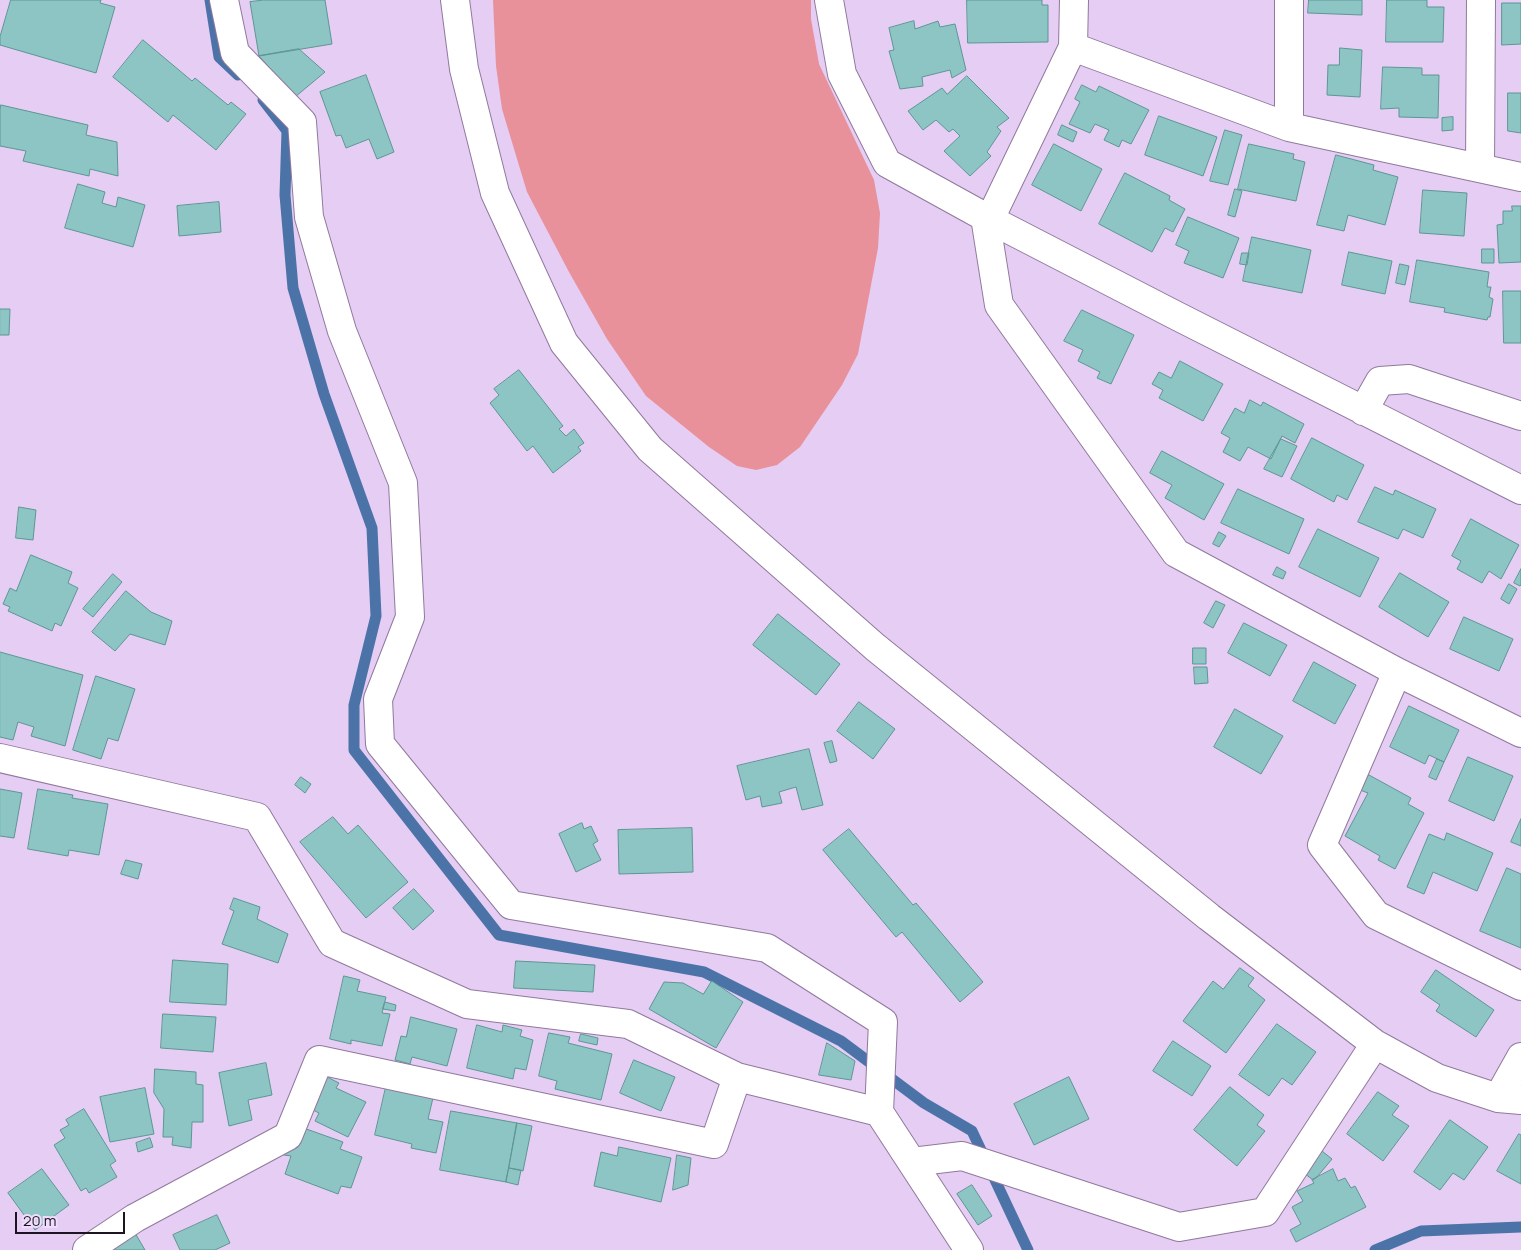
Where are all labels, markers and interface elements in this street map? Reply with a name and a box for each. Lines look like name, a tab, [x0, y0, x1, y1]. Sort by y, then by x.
scale bar	[18, 1202, 128, 1234]
text: 20 m	[23, 1210, 56, 1231]

